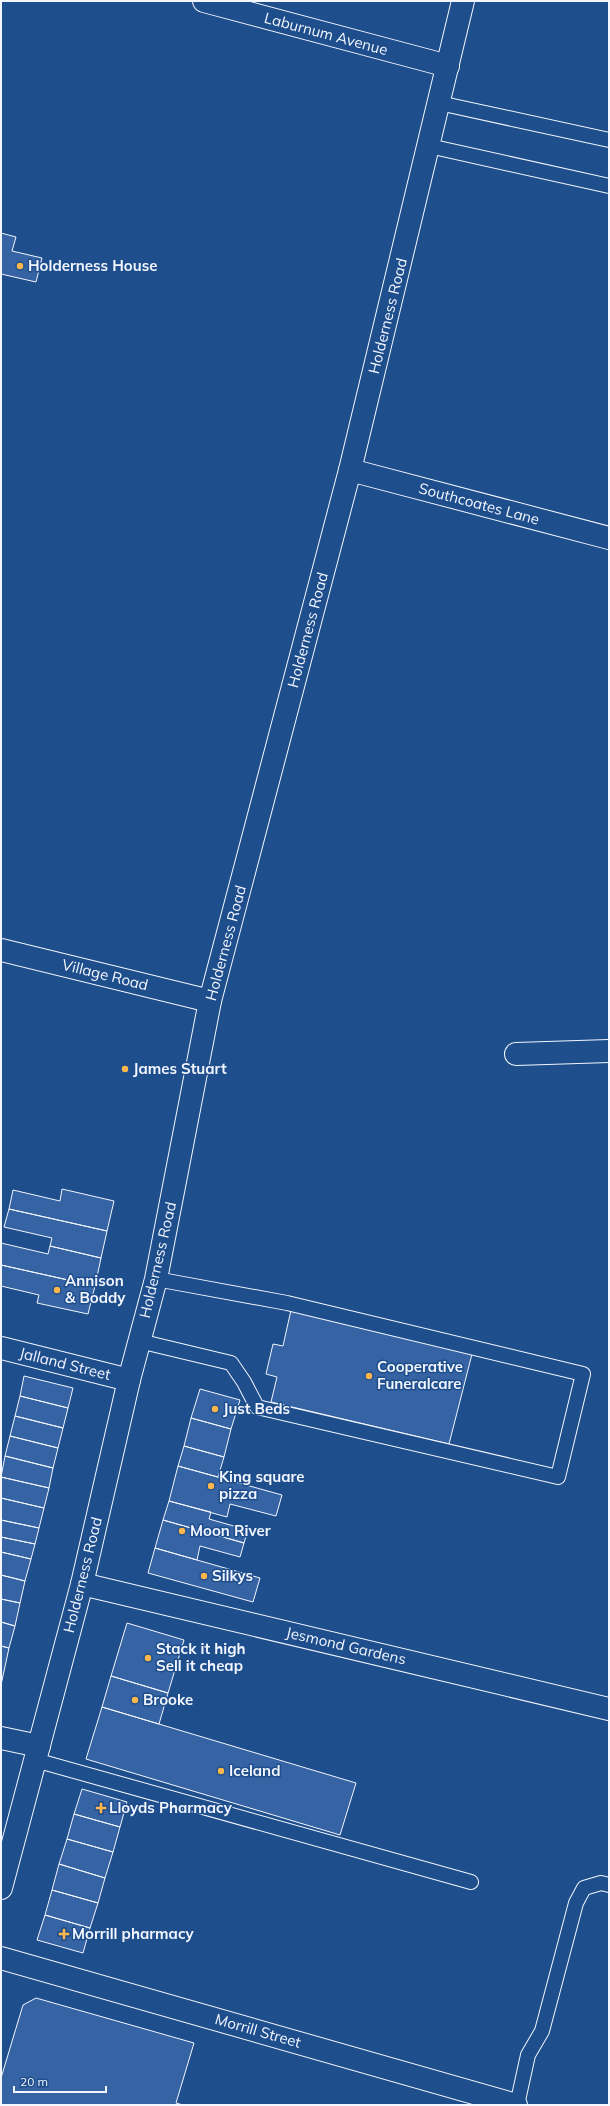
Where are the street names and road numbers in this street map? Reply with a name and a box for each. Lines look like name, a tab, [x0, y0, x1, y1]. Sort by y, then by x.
street label: Laburnum Avenue	[262, 8, 390, 59]
street label: Holderness Road	[364, 256, 411, 376]
street label: Southcoates Lane	[417, 478, 542, 529]
street label: Holderness Road	[283, 570, 332, 690]
street label: Holderness Road	[201, 883, 250, 1003]
street label: Village Road	[60, 955, 150, 994]
street label: Holderness Road	[135, 1200, 180, 1320]
street label: Jalland Street	[18, 1343, 113, 1384]
street label: Holderness Road	[59, 1515, 106, 1635]
street label: Jesmond Gardens	[284, 1622, 408, 1669]
street label: Morrill Street	[213, 2009, 303, 2052]

